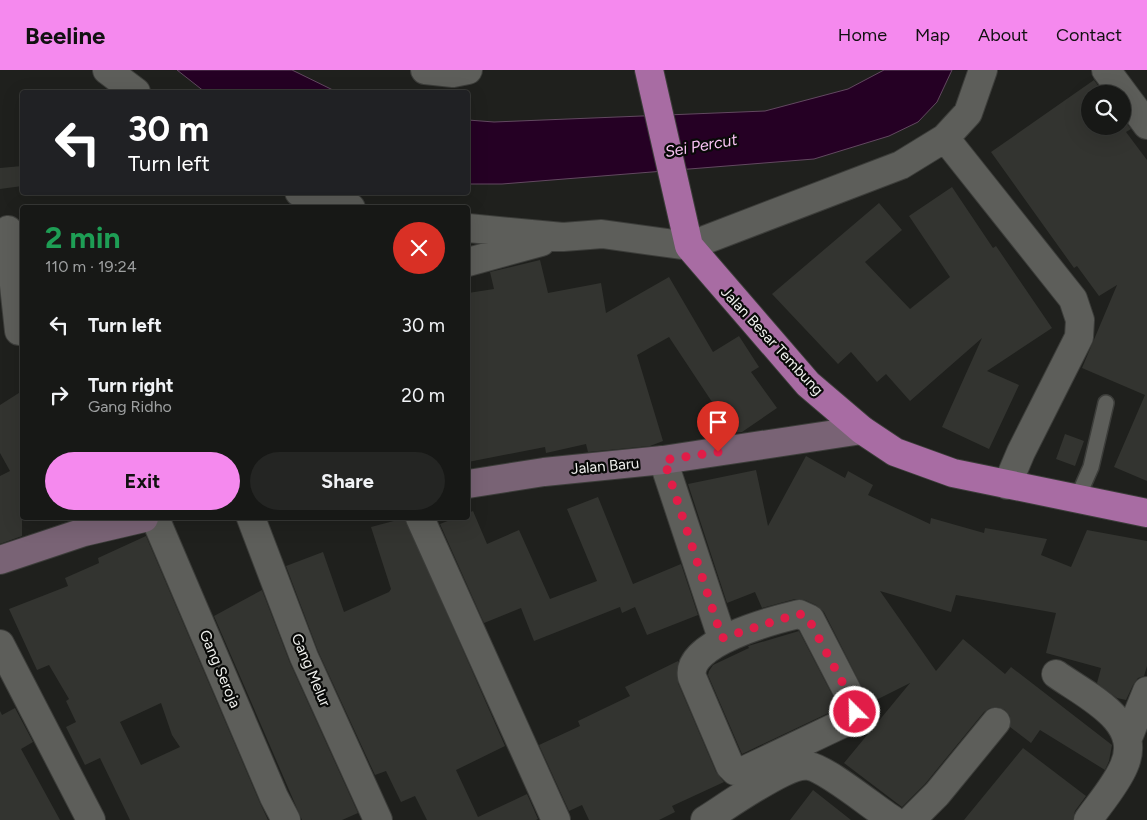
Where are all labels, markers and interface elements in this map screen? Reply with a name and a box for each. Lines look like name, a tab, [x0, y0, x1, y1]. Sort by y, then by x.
text: Beeline	[25, 21, 105, 50]
text: Home	[838, 24, 887, 46]
text: Map	[915, 24, 950, 46]
text: About	[978, 24, 1028, 46]
text: Contact	[1056, 24, 1122, 46]
map controls	[1081, 85, 1131, 135]
button: search	[1081, 85, 1131, 135]
text: 30 m	[128, 108, 209, 150]
icon: left	[45, 110, 110, 175]
water label: Sei Percut	[663, 130, 740, 161]
text: Turn left	[128, 150, 210, 177]
text: 2 min	[45, 219, 121, 256]
button: close	[393, 222, 445, 274]
text: 110 m · 19:24	[45, 257, 137, 276]
street label: Jalan Besar Tembung	[717, 283, 827, 399]
icon: left	[45, 311, 73, 339]
text: Turn left	[88, 314, 162, 337]
text: 30 m	[402, 314, 445, 337]
text: Turn right	[88, 374, 174, 397]
icon: right	[45, 381, 73, 409]
text: 20 m	[401, 384, 445, 407]
text: Gang Ridho	[88, 397, 172, 416]
pin	[697, 401, 739, 452]
icon: arrive	[704, 408, 732, 436]
button: Exit	[45, 452, 240, 510]
button: Share	[250, 452, 445, 510]
street label: Jalan Baru	[570, 454, 640, 478]
street label: Gang Seroja	[196, 627, 244, 711]
street label: Gang Melur	[288, 631, 334, 709]
position arrow	[828, 685, 880, 737]

